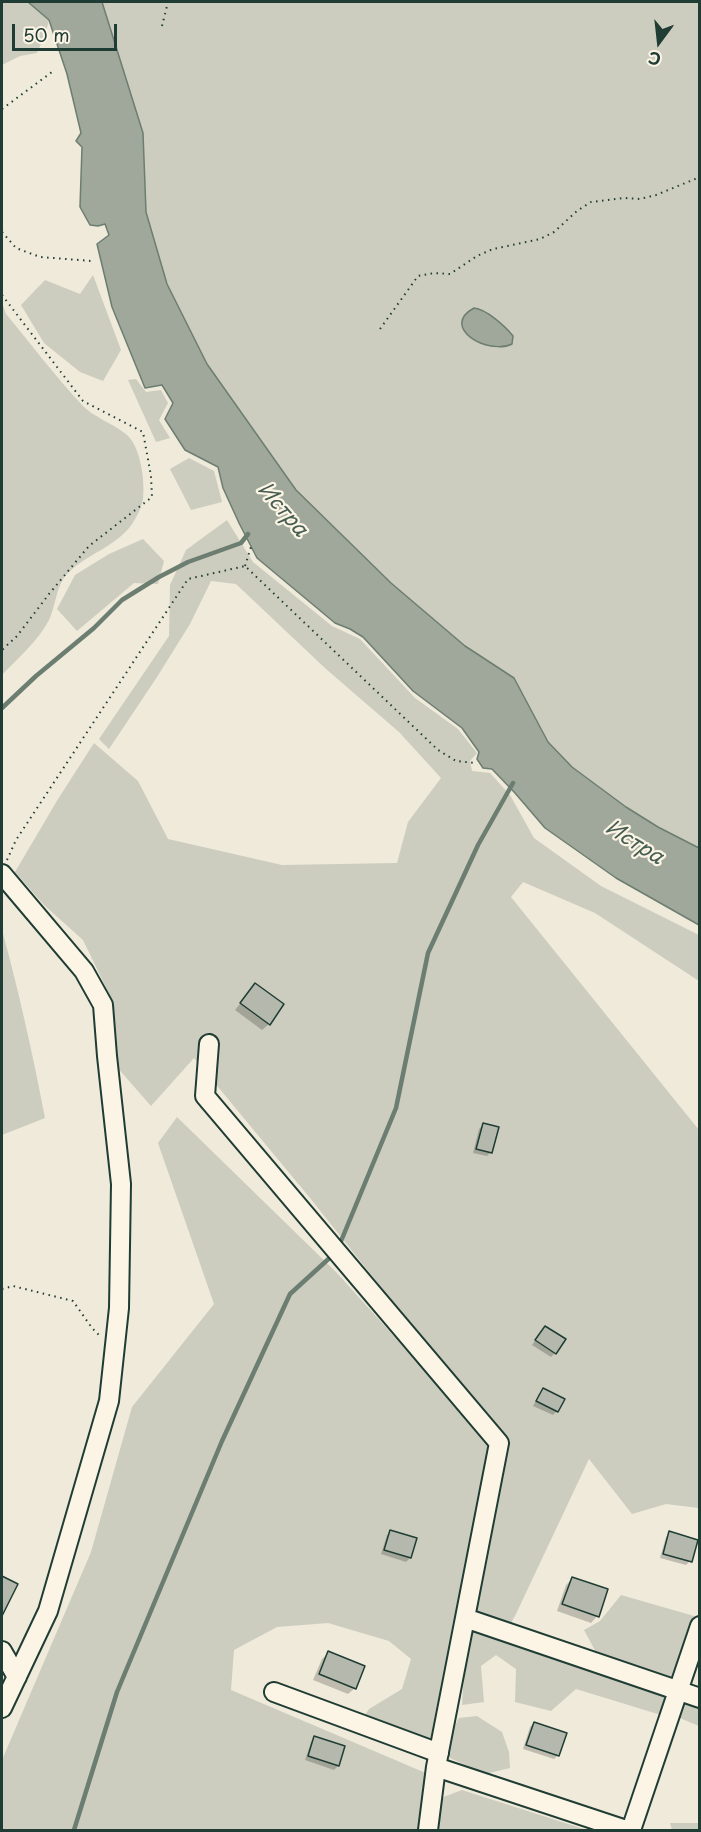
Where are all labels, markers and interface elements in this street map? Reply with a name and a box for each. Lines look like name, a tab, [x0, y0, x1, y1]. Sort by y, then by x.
scale bar	[15, 12, 120, 50]
north arrow	[629, 12, 689, 72]
text: 50 m	[23, 21, 70, 48]
text: С	[645, 46, 663, 73]
water label: Истра	[252, 478, 312, 542]
water label: Истра	[600, 815, 668, 871]

